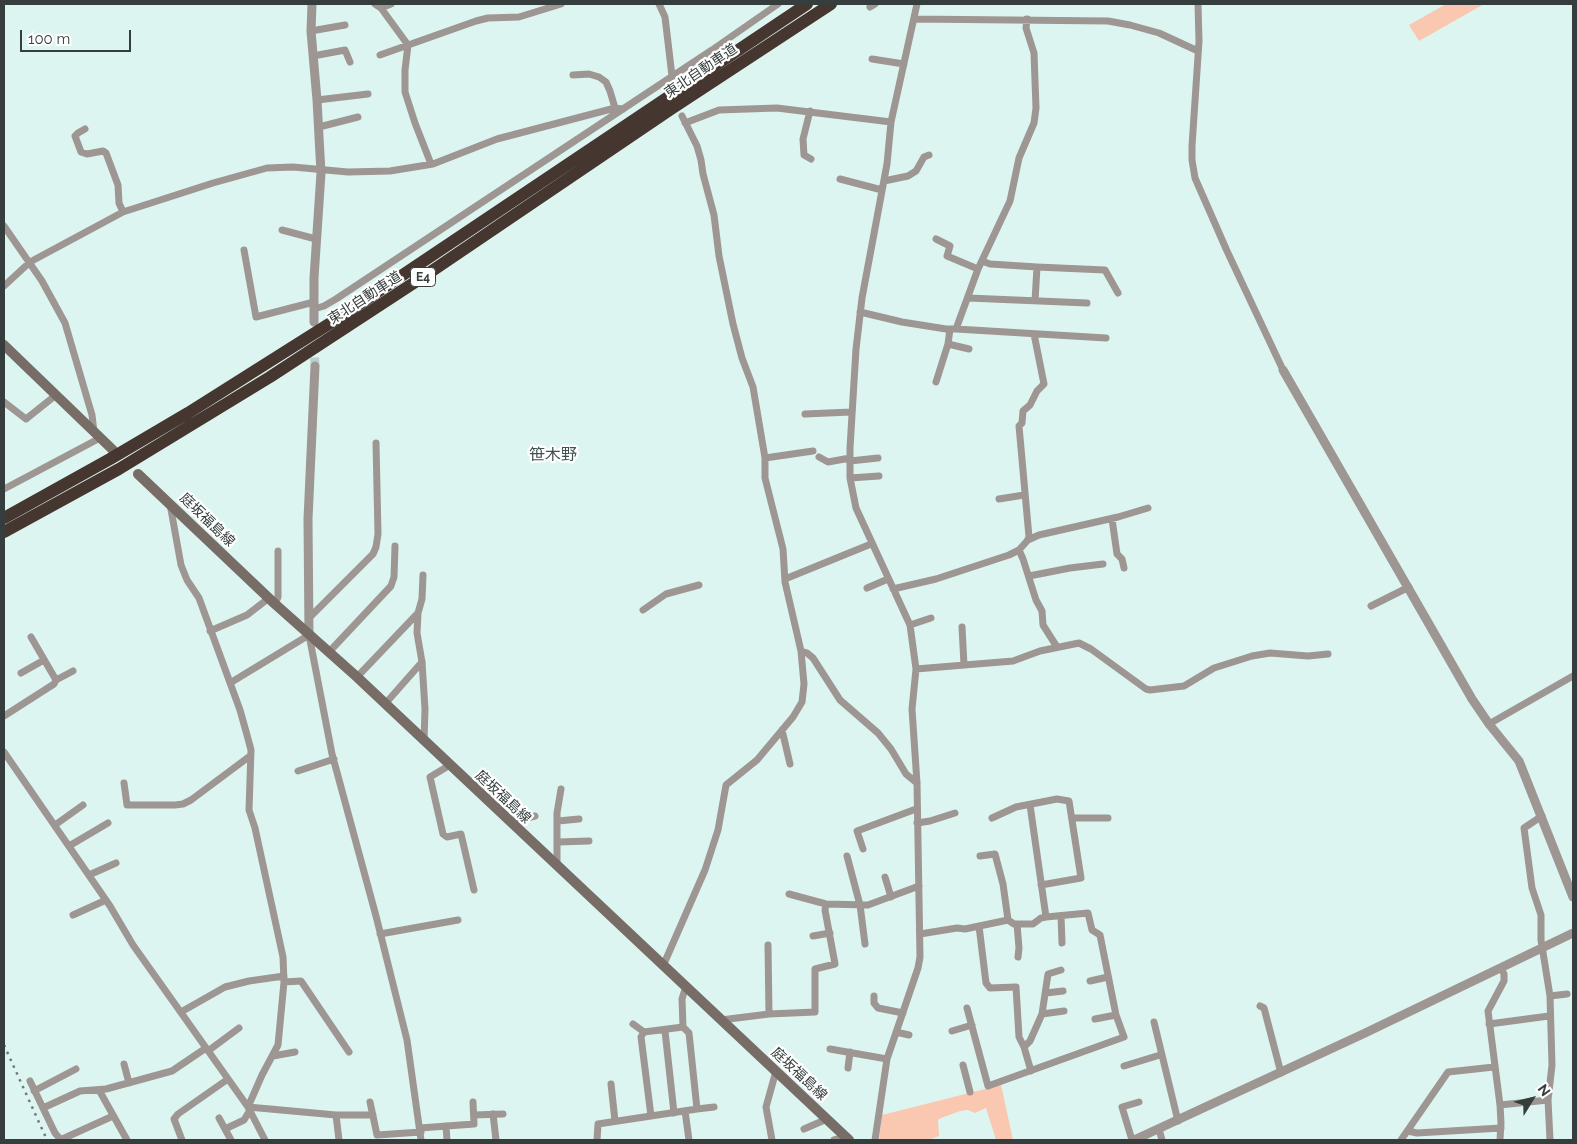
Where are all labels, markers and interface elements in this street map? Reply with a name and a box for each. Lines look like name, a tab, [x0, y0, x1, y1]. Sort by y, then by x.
scale bar	[22, 20, 134, 52]
text: 100 m	[28, 30, 70, 48]
street label: 東北自動車道	[661, 41, 741, 101]
street label: 東北自動車道	[325, 268, 405, 328]
road number: E4	[410, 268, 436, 286]
district label: 笹木野	[529, 445, 577, 465]
street label: 庭坂福島線	[176, 490, 238, 550]
street label: 庭坂福島線	[472, 767, 534, 827]
street label: 庭坂福島線	[768, 1044, 830, 1104]
north arrow	[1507, 1074, 1557, 1124]
text: N	[1535, 1081, 1554, 1099]

